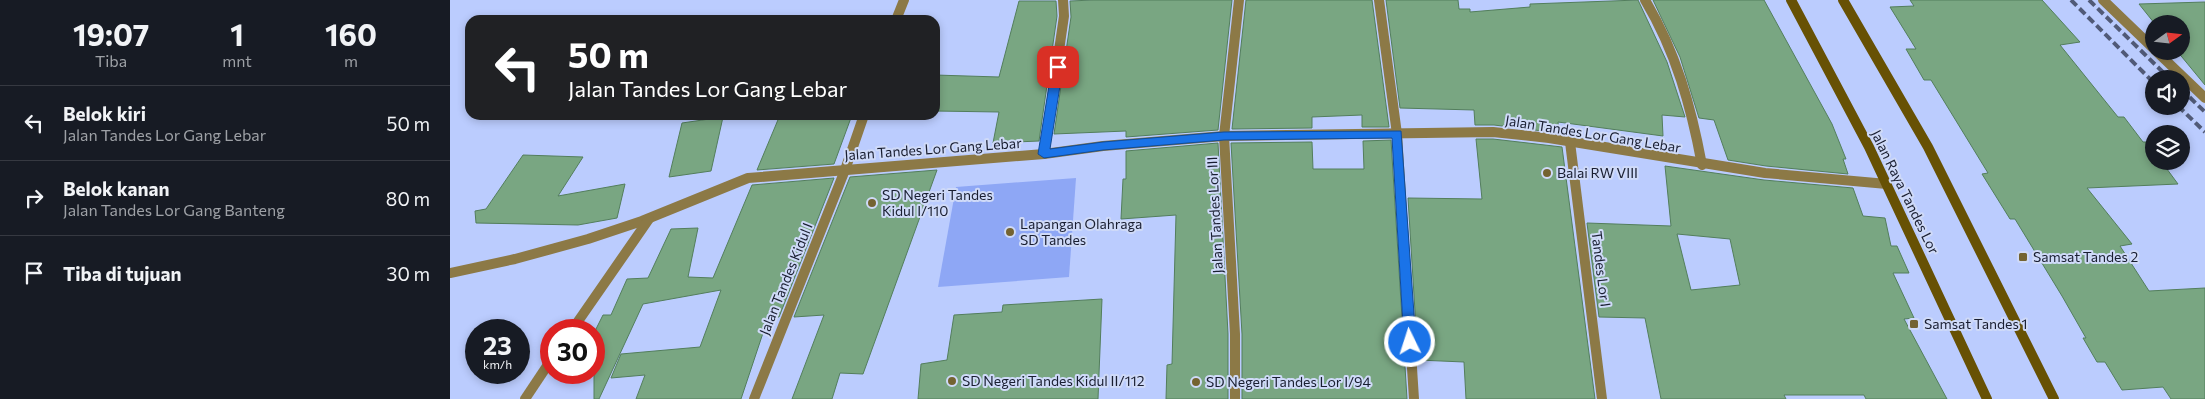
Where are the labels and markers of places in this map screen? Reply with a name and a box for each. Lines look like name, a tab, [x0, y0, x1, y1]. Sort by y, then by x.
pin	[1037, 46, 1079, 88]
place label: Balai RW VIII	[1557, 164, 1638, 181]
marker: Balai RW VIII	[1541, 167, 1553, 179]
place label: SD Negeri Tandes Kidul I/110	[882, 186, 993, 219]
marker: SD Negeri Tandes Kidul I/110	[866, 197, 878, 209]
place label: Lapangan Olahraga SD Tandes	[1020, 215, 1142, 248]
marker: Lapangan Olahraga SD Tandes	[1004, 226, 1016, 238]
place label: Samsat Tandes 2	[2033, 248, 2138, 265]
marker: Samsat Tandes 2	[2017, 251, 2029, 263]
place label: Samsat Tandes 1	[1924, 315, 2027, 332]
marker: Samsat Tandes 1	[1908, 318, 1920, 330]
place label: SD Negeri Tandes Kidul II/112	[962, 372, 1145, 389]
place label: SD Negeri Tandes Lor I/94	[1206, 373, 1371, 390]
marker: SD Negeri Tandes Kidul II/112	[946, 375, 958, 387]
marker: SD Negeri Tandes Lor I/94	[1190, 376, 1202, 388]

